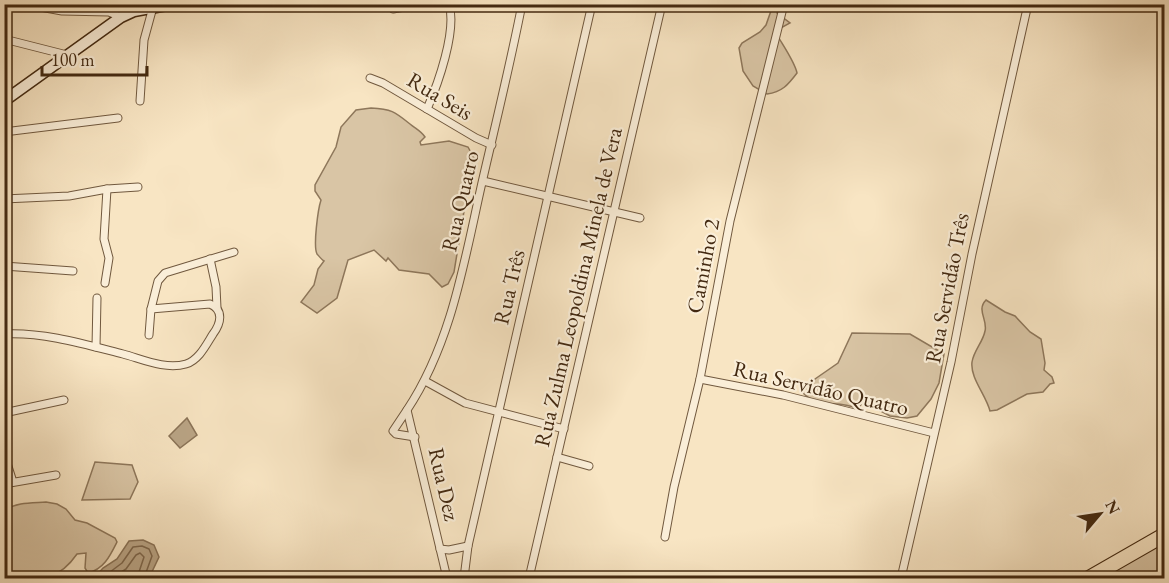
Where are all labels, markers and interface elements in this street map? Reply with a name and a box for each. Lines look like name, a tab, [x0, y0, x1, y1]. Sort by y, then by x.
scale bar	[42, 39, 147, 77]
text: 100 m	[51, 48, 95, 71]
street label: Rua Seis	[402, 65, 478, 127]
street label: Rua Zulma Leopoldina Minela de Vera	[527, 124, 629, 449]
street label: Rua Quatro	[434, 148, 486, 254]
street label: Rua Servidão Três	[918, 210, 976, 366]
street label: Caminho 2	[680, 216, 726, 316]
street label: Rua Três	[486, 247, 532, 327]
street label: Rua Servidão Quatro	[730, 354, 912, 422]
street label: Rua Dez	[422, 445, 467, 524]
north arrow	[1070, 484, 1130, 544]
text: N	[1100, 496, 1125, 518]

